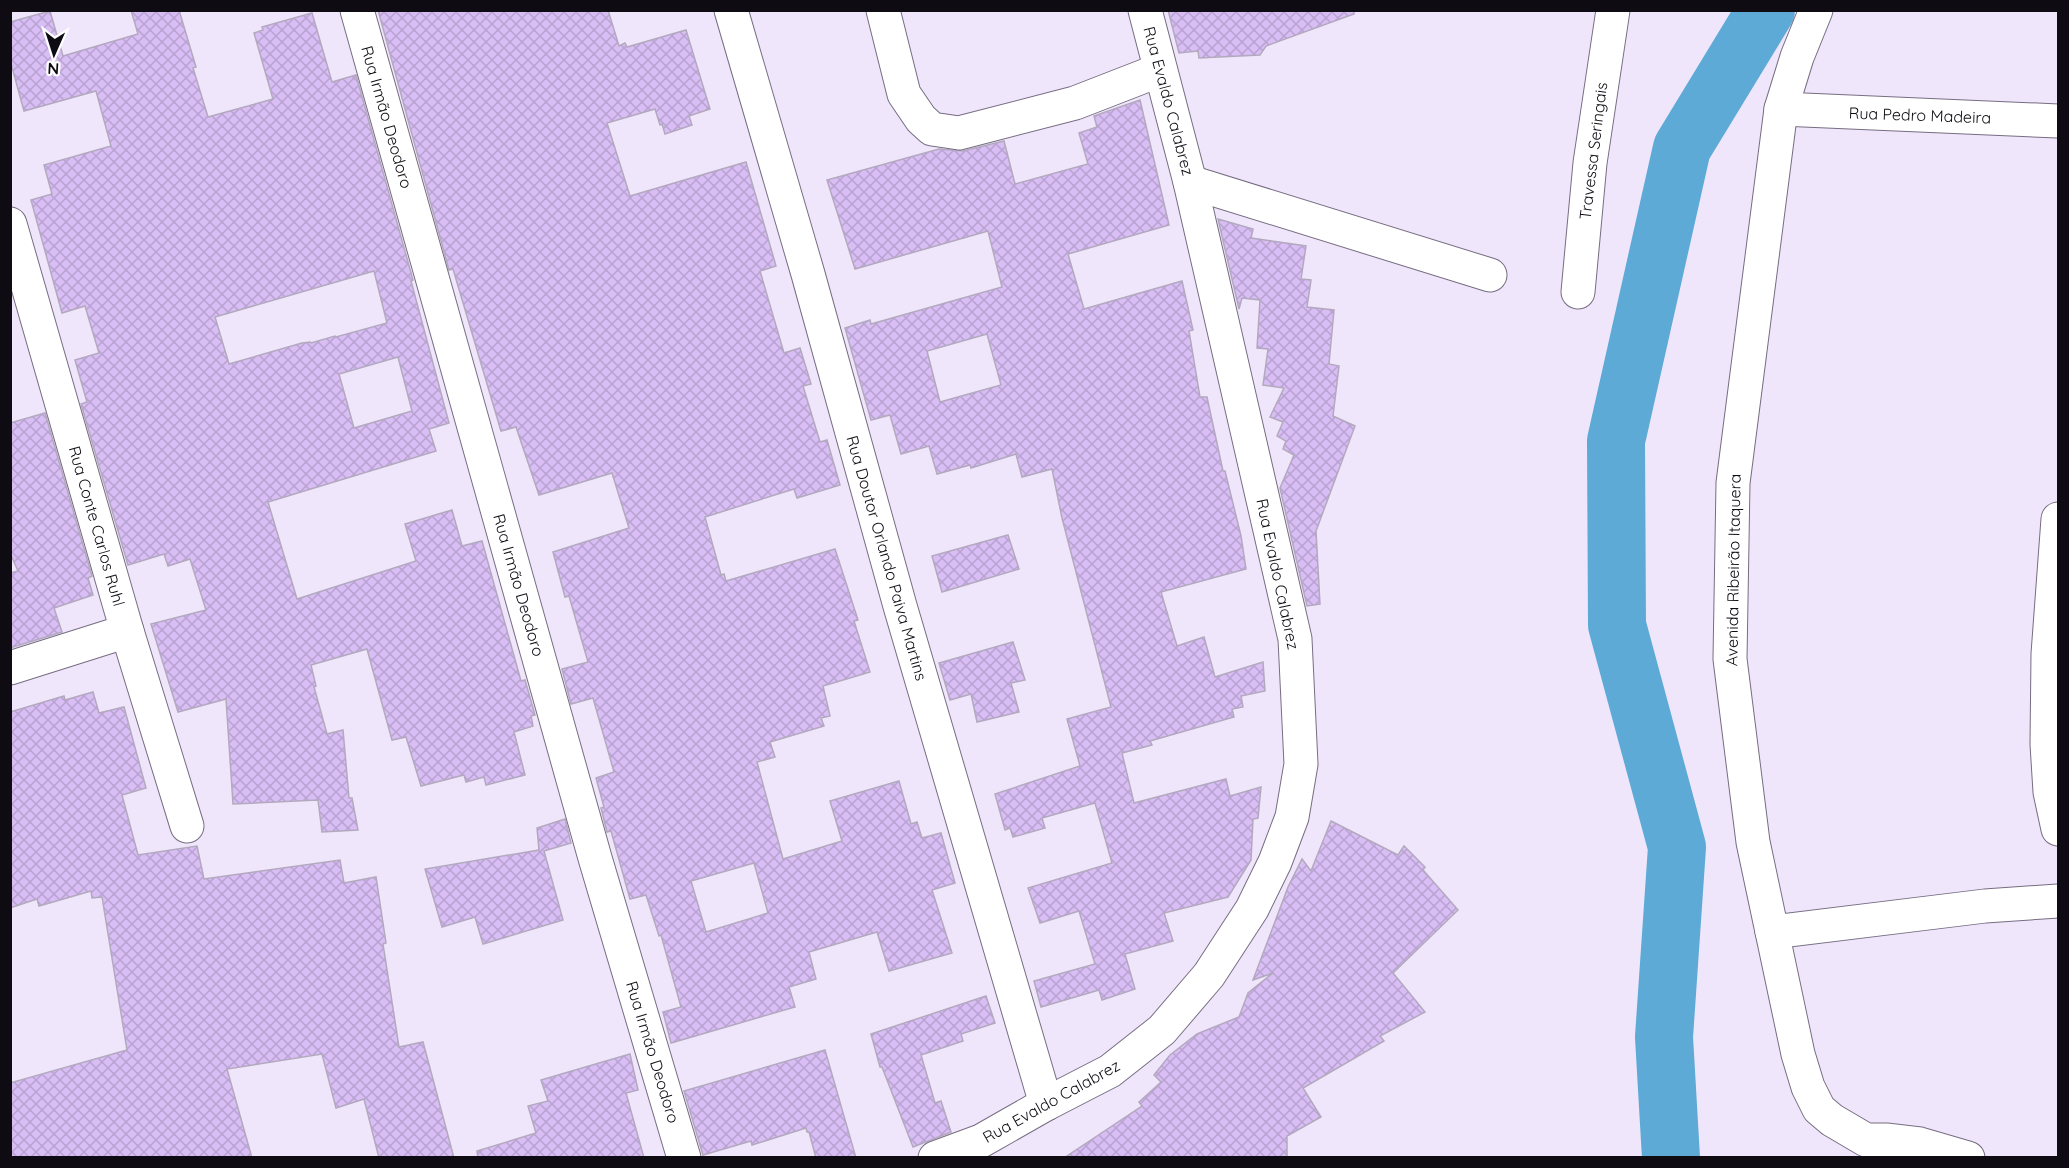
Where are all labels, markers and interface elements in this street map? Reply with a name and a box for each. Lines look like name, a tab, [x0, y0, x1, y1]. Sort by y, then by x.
north arrow	[24, 24, 84, 84]
street label: Rua Evaldo Calabrez	[1139, 24, 1199, 178]
street label: Rua Irmão Deodoro	[357, 43, 417, 191]
text: N	[47, 59, 60, 79]
street label: Travessa Seringais	[1575, 81, 1611, 221]
street label: Rua Pedro Madeira	[1848, 103, 1992, 127]
street label: Rua Doutor Orlando Paiva Martins	[842, 433, 932, 683]
street label: Rua Conte Carlos Ruhl	[65, 444, 129, 608]
street label: Avenida Ribeirão Itaquera	[1721, 474, 1745, 666]
street label: Rua Evaldo Calabrez	[1252, 497, 1304, 651]
street label: Rua Irmão Deodoro	[489, 511, 549, 659]
street label: Rua Irmão Deodoro	[622, 979, 684, 1125]
street label: Rua Evaldo Calabrez	[979, 1055, 1123, 1147]

